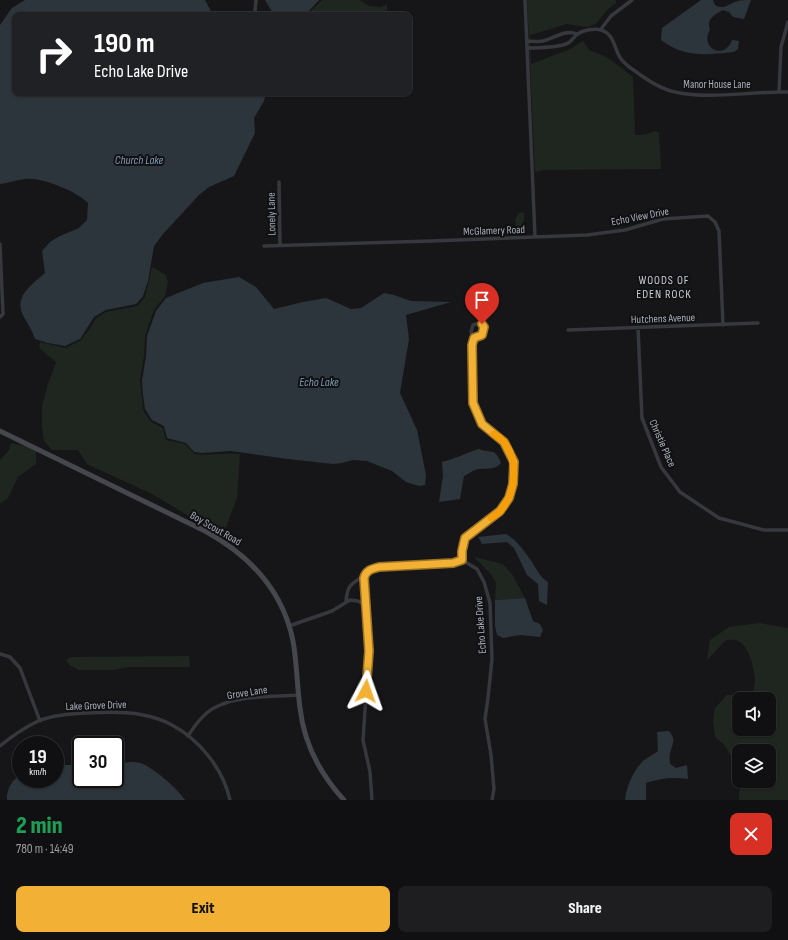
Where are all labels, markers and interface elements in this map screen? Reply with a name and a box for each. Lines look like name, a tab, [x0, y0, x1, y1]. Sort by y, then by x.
text: 190 m	[94, 27, 155, 60]
icon: right	[28, 28, 80, 80]
text: Echo Lake Drive	[94, 61, 188, 82]
street label: Manor House Lane	[683, 78, 751, 91]
water label: Church Lake	[115, 153, 164, 168]
street label: Lonely Lane	[265, 192, 278, 236]
street label: Echo View Drive	[610, 205, 670, 228]
street label: McGlamery Road	[463, 223, 526, 238]
district label: WOODS OF EDEN ROCK	[636, 273, 692, 302]
pin	[465, 283, 499, 324]
icon: arrive	[471, 289, 493, 311]
street label: Hutchens Avenue	[631, 311, 695, 326]
water label: Echo Lake	[299, 375, 339, 390]
street label: Christie Place	[646, 418, 679, 469]
street label: Boy Scout Road	[188, 509, 244, 549]
street label: Echo Lake Drive	[472, 596, 489, 654]
position arrow	[345, 670, 387, 712]
street label: Grove Lane	[226, 683, 268, 702]
map controls	[732, 692, 776, 788]
button: sound	[732, 692, 776, 736]
street label: Lake Grove Drive	[65, 698, 127, 713]
speed limit sign: 30	[72, 736, 124, 788]
button: layers	[732, 744, 776, 788]
text: 19	[29, 745, 47, 769]
text: km/h	[29, 766, 47, 778]
text: 2 min	[16, 811, 63, 840]
button: close	[730, 813, 772, 855]
text: 780 m · 14:49	[16, 841, 73, 857]
button: Exit	[16, 886, 390, 932]
button: Share	[398, 886, 772, 932]

